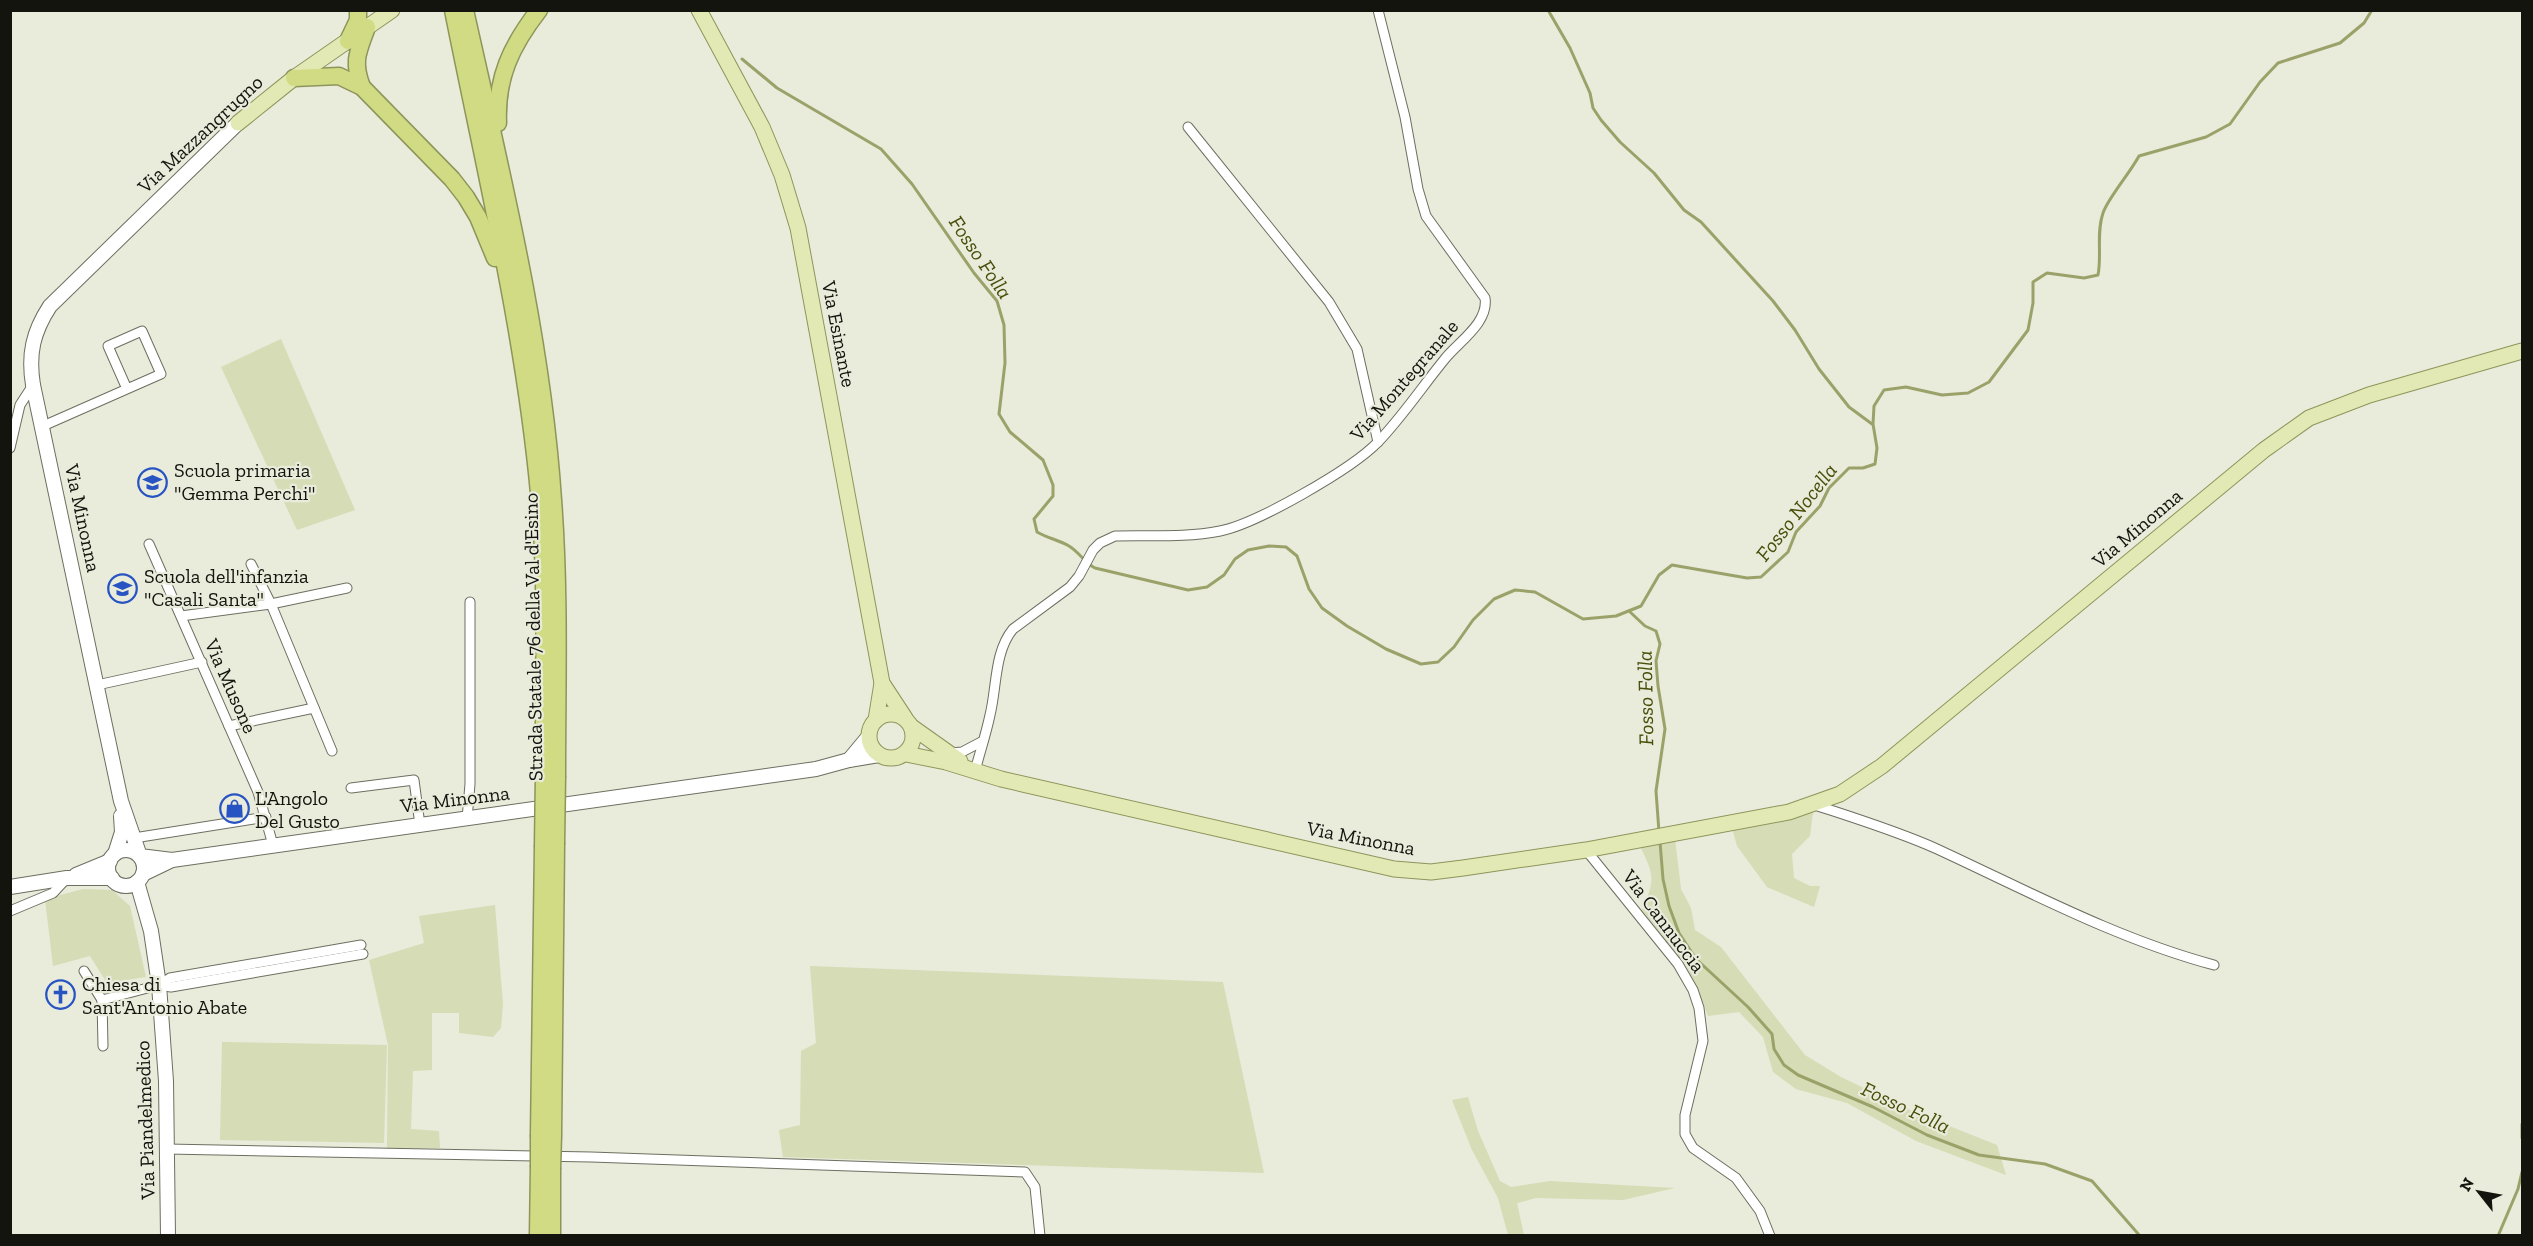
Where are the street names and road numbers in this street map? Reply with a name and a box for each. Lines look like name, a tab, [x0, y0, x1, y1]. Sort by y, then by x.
street label: Via Mazzangrugno	[132, 70, 268, 199]
street label: Via Esinante	[817, 278, 861, 389]
street label: Via Montegranale	[1344, 314, 1463, 446]
street label: Via Minonna	[60, 461, 106, 575]
street label: Via Minonna	[2086, 483, 2187, 573]
street label: Strada Statale 76 della Val d'Esino	[518, 493, 548, 781]
street label: Via Musone	[199, 634, 262, 737]
street label: Via Minonna	[398, 780, 511, 818]
street label: Via Minonna	[1304, 816, 1418, 860]
street label: Via Cannuccia	[1617, 864, 1711, 978]
street label: Via Piandelmedico	[130, 1040, 160, 1201]

